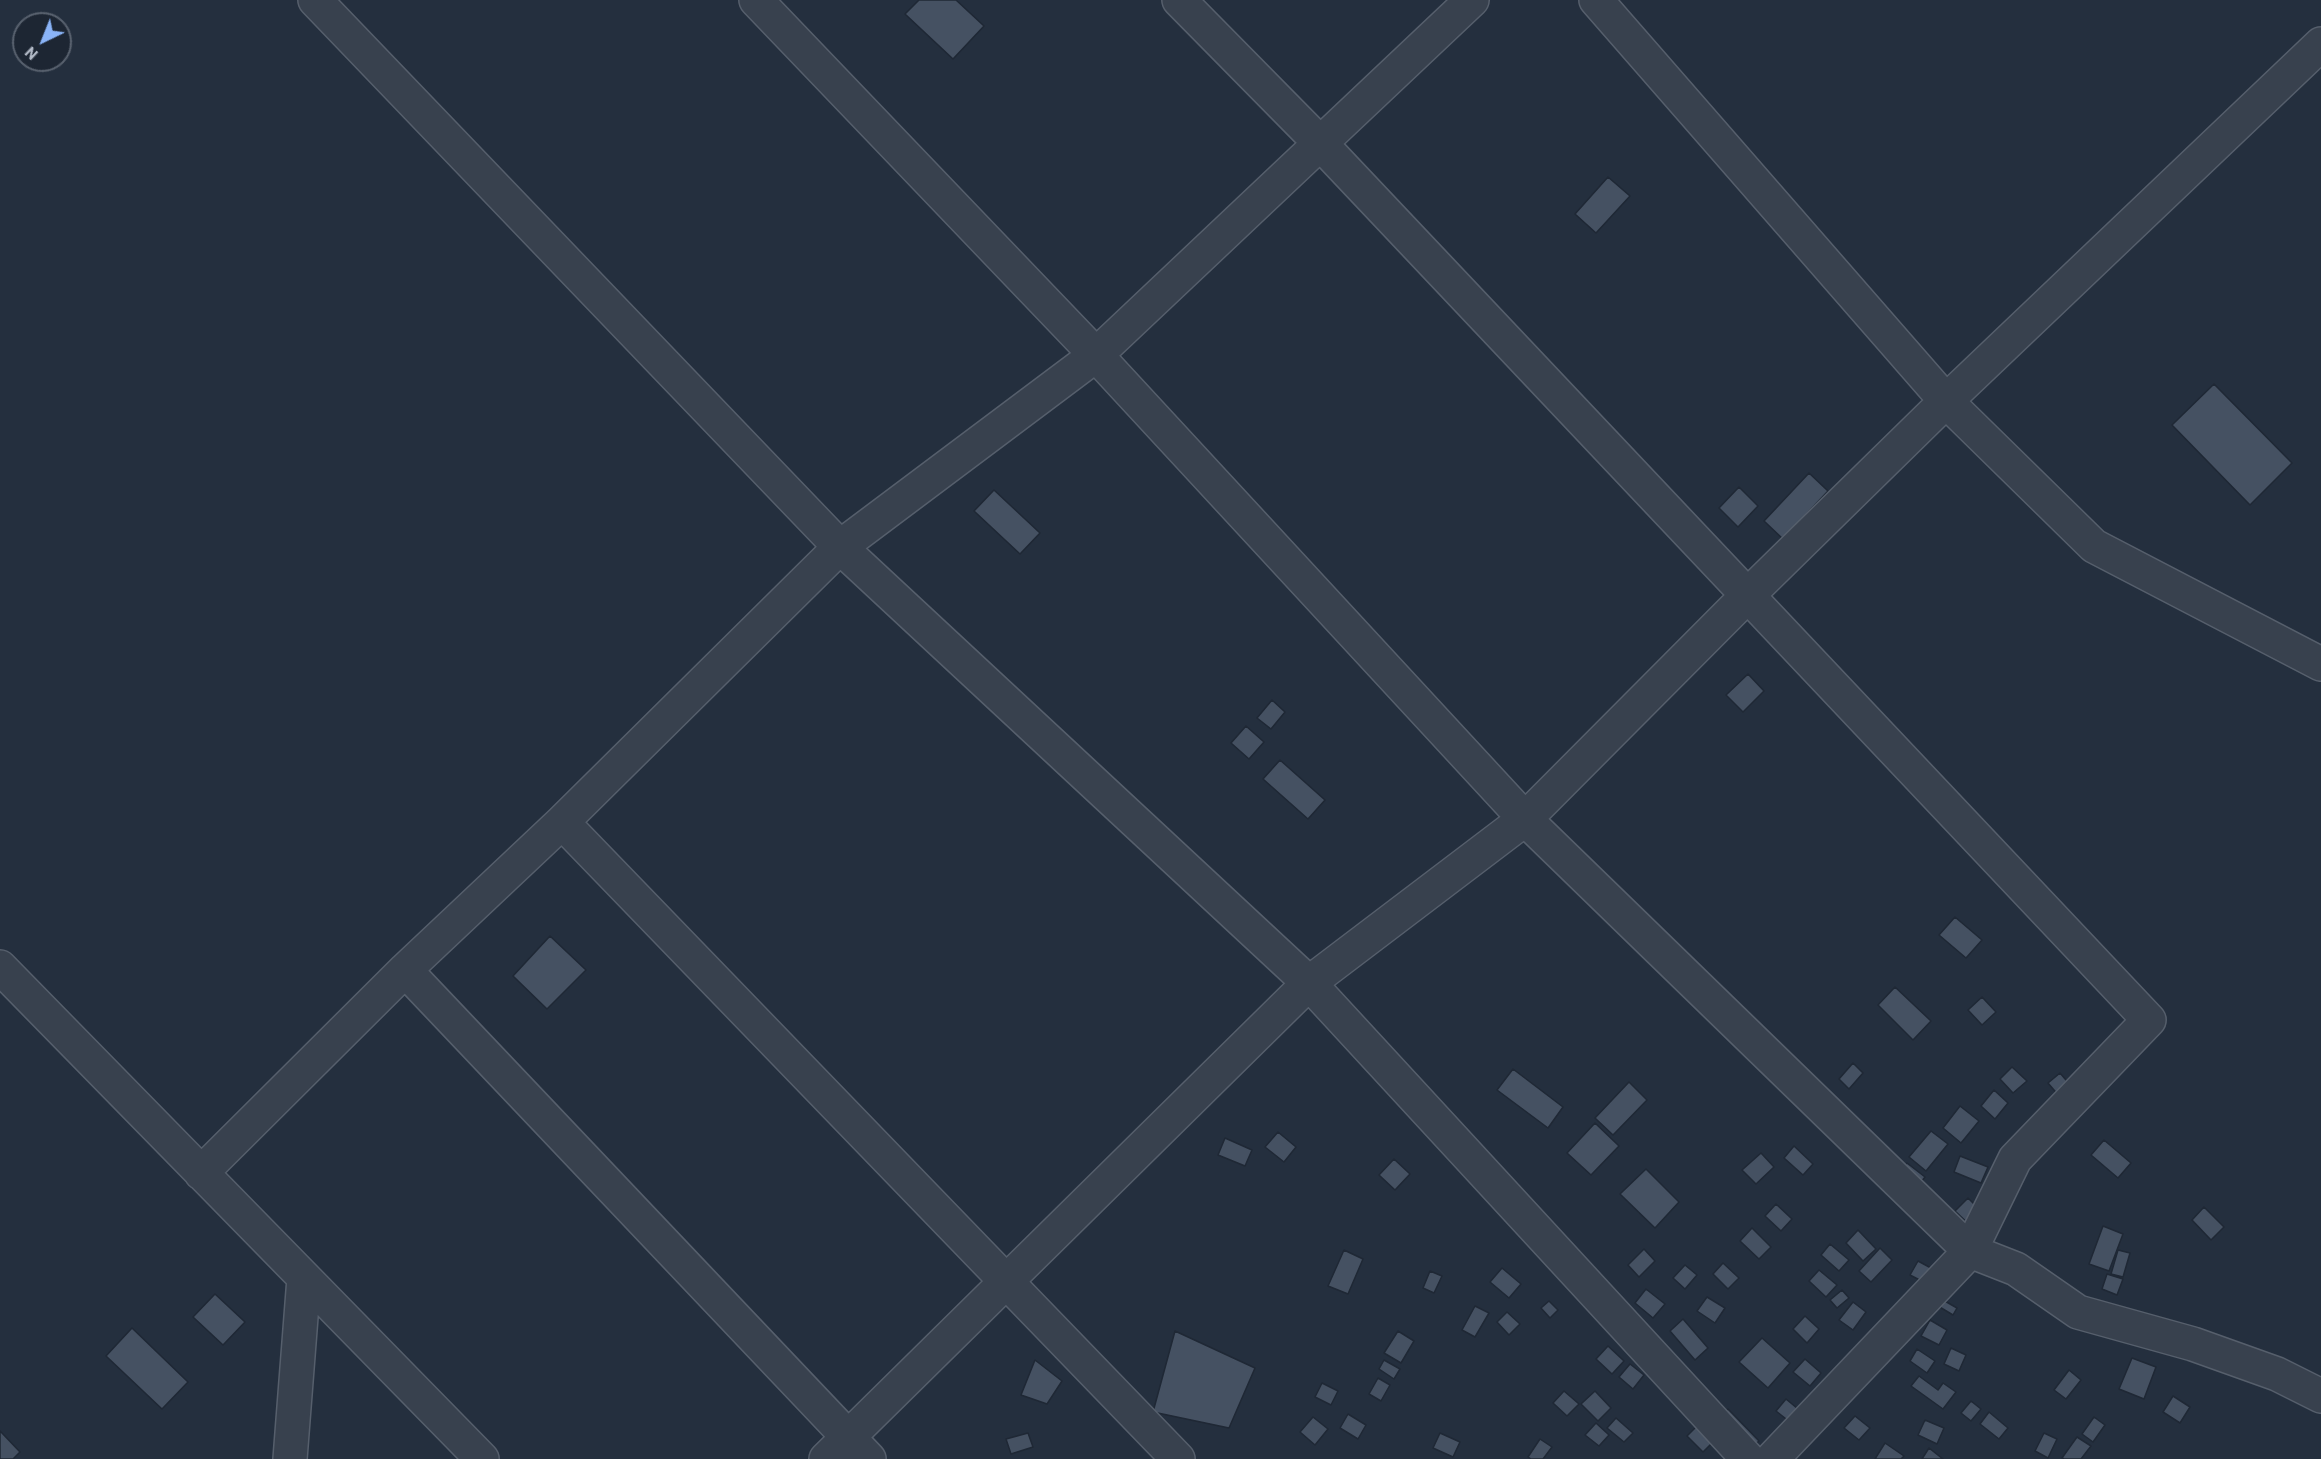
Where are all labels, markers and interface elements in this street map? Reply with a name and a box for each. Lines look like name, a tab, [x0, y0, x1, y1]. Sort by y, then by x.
north arrow	[12, 12, 72, 72]
text: N	[20, 43, 41, 65]

